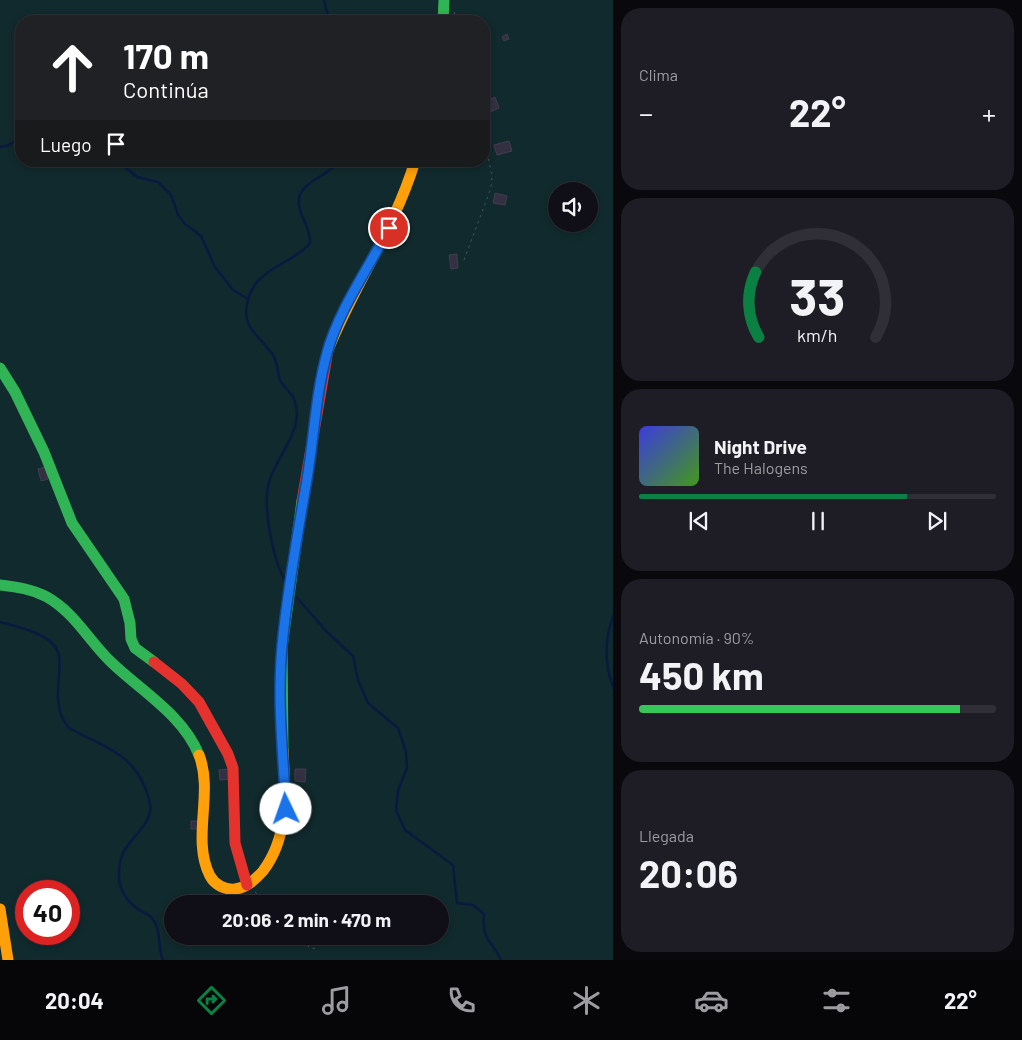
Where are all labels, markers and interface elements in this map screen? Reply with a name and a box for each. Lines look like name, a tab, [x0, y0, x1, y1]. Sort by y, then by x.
text: 170 m	[123, 34, 209, 76]
icon: ahead	[40, 35, 105, 100]
text: Clima	[639, 65, 678, 84]
text: Continúa	[123, 76, 209, 102]
text: 22°	[789, 89, 846, 135]
text: −	[639, 96, 653, 130]
text: +	[982, 96, 996, 130]
icon: arrive	[102, 130, 130, 158]
text: Luego	[40, 133, 92, 156]
map controls	[548, 182, 598, 232]
button: sound	[548, 182, 598, 232]
pin	[368, 207, 410, 249]
icon: arrive	[375, 214, 403, 242]
text: 33	[789, 264, 846, 326]
text: km/h	[797, 324, 838, 346]
text: Night Drive	[714, 435, 807, 458]
text: The Halogens	[714, 458, 808, 477]
icon: previous	[685, 507, 713, 535]
icon: pause	[804, 507, 832, 535]
icon: next	[923, 507, 951, 535]
text: Autonomía · 90%	[639, 628, 754, 647]
text: 450 km	[639, 652, 764, 698]
position arrow	[259, 782, 311, 834]
text: Llegada	[639, 826, 694, 845]
text: 20:06	[639, 850, 738, 896]
speed limit sign: 40	[15, 880, 80, 945]
text: 20:06 · 2 min · 470 m	[222, 908, 391, 931]
icon: directions	[194, 983, 229, 1018]
icon: music	[319, 983, 354, 1018]
icon: phone	[444, 983, 479, 1018]
icon: climate	[569, 983, 604, 1018]
icon: car	[694, 983, 729, 1018]
icon: filters	[819, 983, 854, 1018]
text: 20:04	[45, 987, 104, 1013]
text: 22°	[944, 987, 977, 1013]

